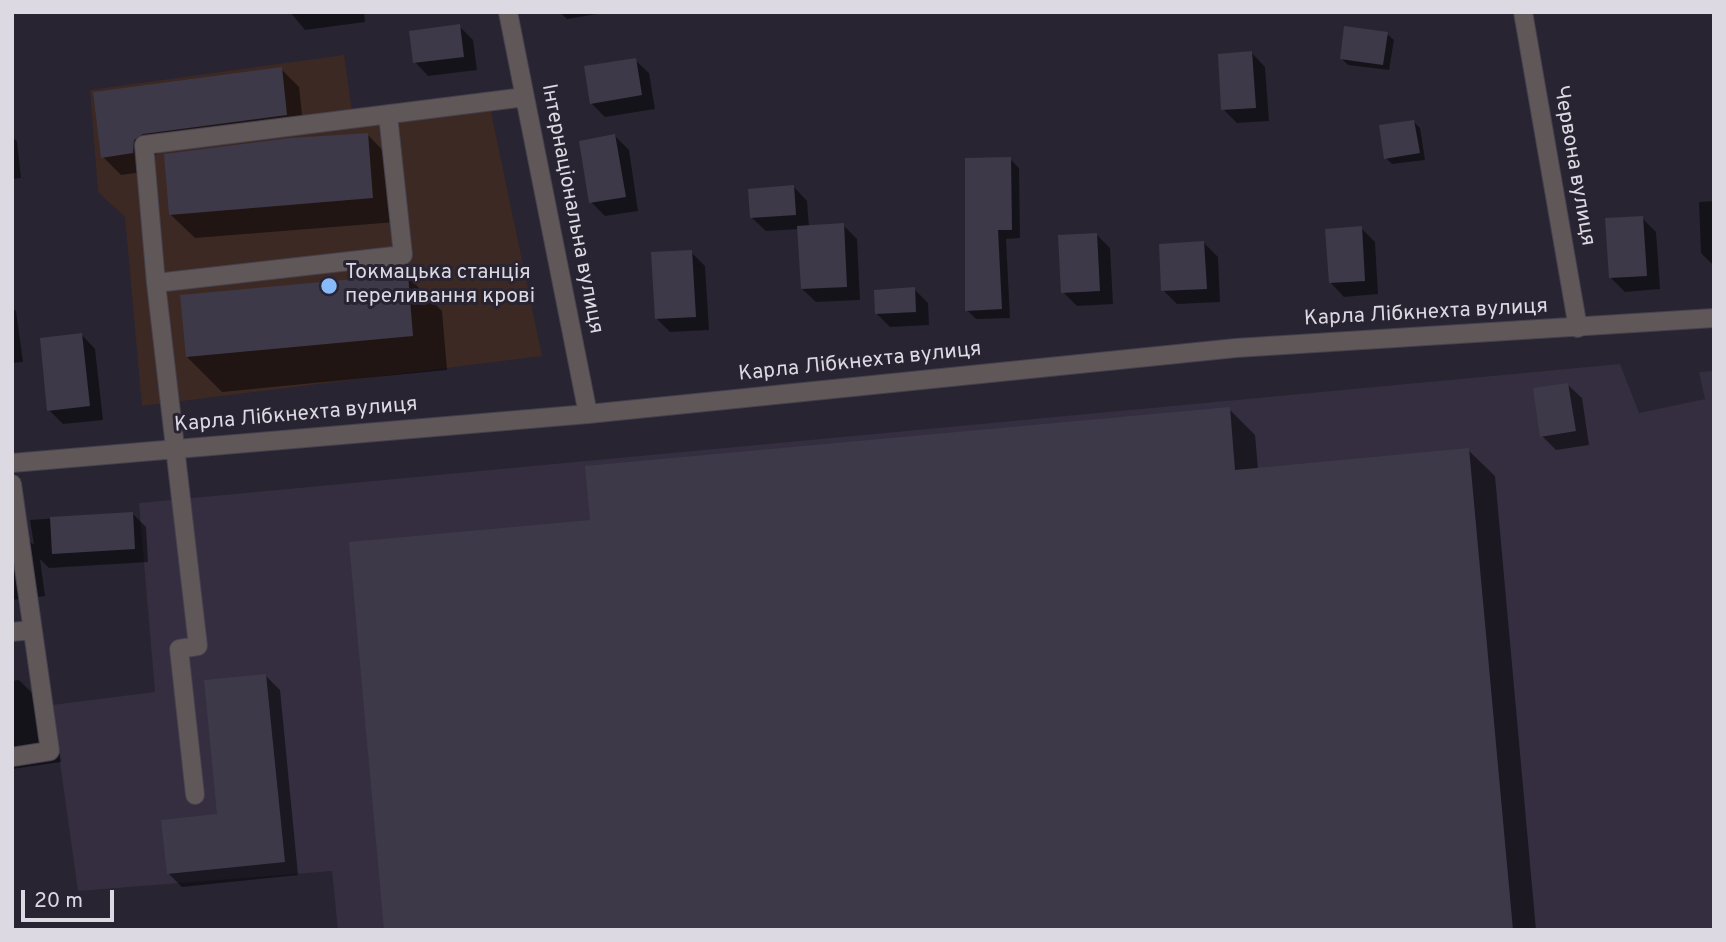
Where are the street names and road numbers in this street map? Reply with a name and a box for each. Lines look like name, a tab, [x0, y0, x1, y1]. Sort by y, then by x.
street label: Інтернаціональна вулиця	[534, 82, 608, 336]
street label: Червона вулиця	[1547, 84, 1599, 248]
street label: Карла Лібкнехта вулиця	[1303, 295, 1549, 333]
street label: Карла Лібкнехта вулиця	[737, 338, 983, 388]
street label: Карла Лібкнехта вулиця	[173, 393, 419, 439]

